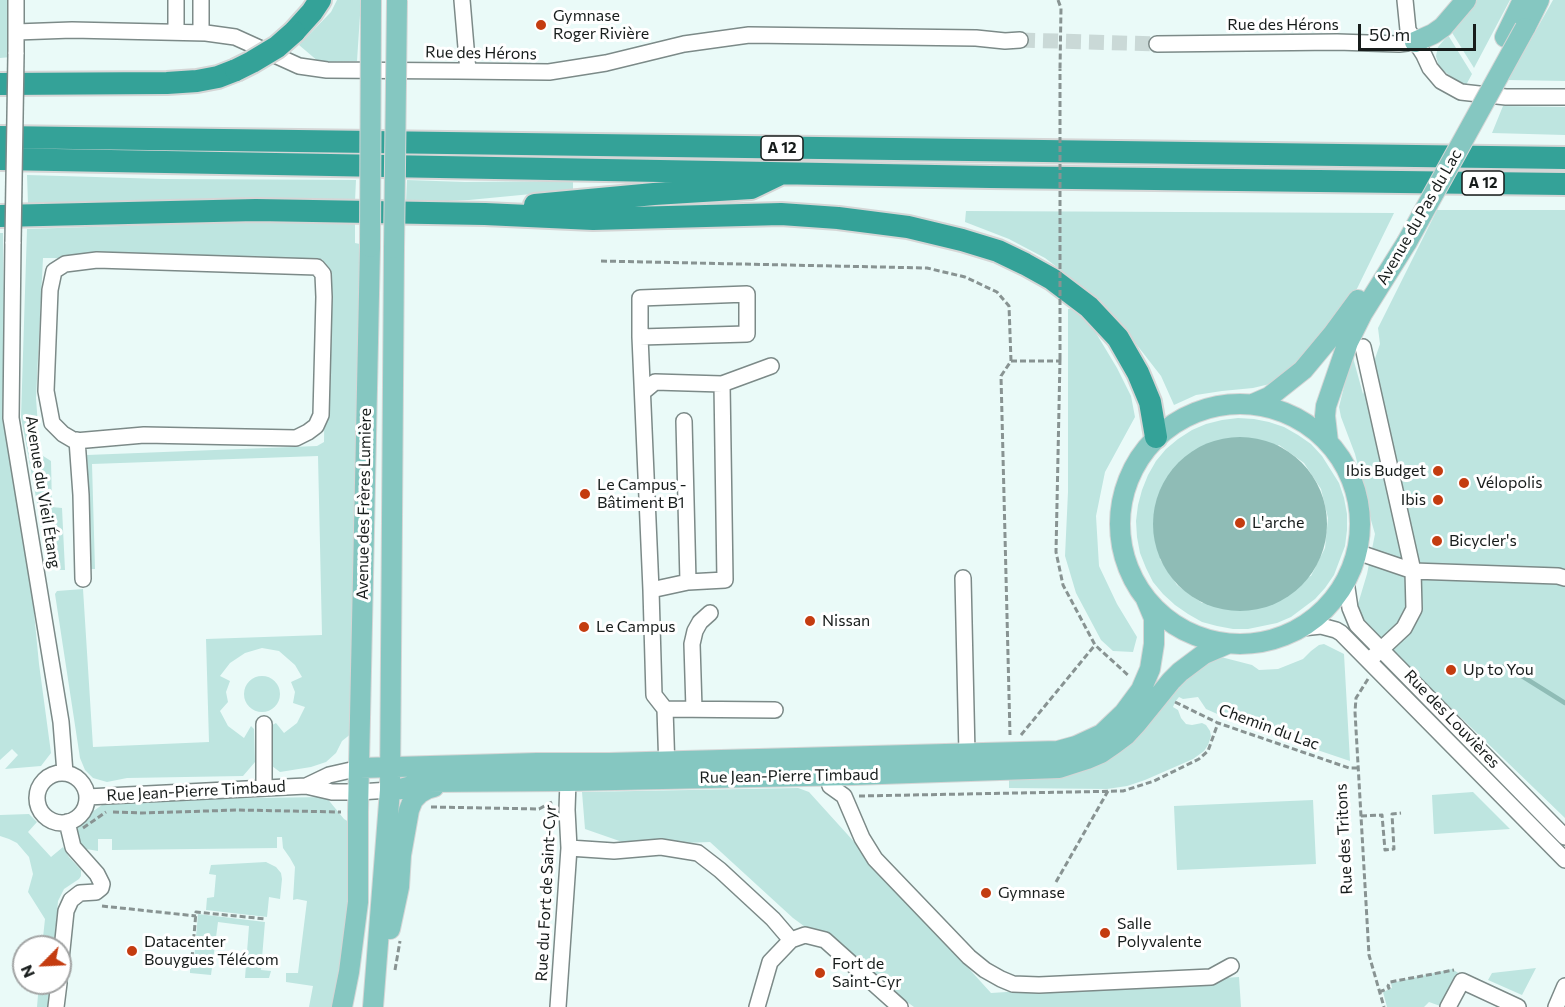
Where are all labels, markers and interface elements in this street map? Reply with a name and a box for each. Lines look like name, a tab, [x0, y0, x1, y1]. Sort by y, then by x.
place label: Gymnase Roger Rivière	[553, 6, 649, 44]
scale bar	[1361, 12, 1480, 50]
street label: Rue des Hérons	[1227, 15, 1339, 35]
marker: Gymnase Roger Rivière	[534, 18, 548, 32]
text: 50 m	[1369, 23, 1410, 45]
street label: Rue des Hérons	[425, 42, 537, 64]
road number: A 12	[761, 136, 803, 160]
street label: Avenue du Pas du Lac	[1372, 146, 1466, 288]
road number: A 12	[1462, 171, 1504, 195]
street label: Avenue des Frères Lumière	[353, 408, 375, 600]
street label: Avenue du Vieil Étang	[21, 414, 65, 570]
place label: Ibis Budget	[1346, 461, 1426, 481]
marker: Ibis Budget	[1431, 464, 1445, 478]
place label: Vélopolis	[1476, 473, 1542, 493]
place label: Le Campus - Bâtiment B1	[597, 475, 686, 513]
marker: Vélopolis	[1457, 476, 1471, 490]
marker: Le Campus - Bâtiment B1	[578, 487, 592, 501]
place label: Ibis	[1401, 490, 1426, 510]
marker: Ibis	[1431, 493, 1445, 507]
place label: L'arche	[1252, 513, 1304, 533]
marker: L'arche	[1233, 516, 1247, 530]
place label: Bicycler's	[1449, 531, 1517, 551]
marker: Bicycler's	[1430, 534, 1444, 548]
place label: Nissan	[822, 611, 870, 631]
marker: Nissan	[803, 614, 817, 628]
place label: Le Campus	[596, 617, 676, 637]
marker: Le Campus	[577, 620, 591, 634]
place label: Up to You	[1463, 660, 1534, 680]
marker: Up to You	[1444, 663, 1458, 677]
street label: Rue des Louvières	[1400, 666, 1504, 772]
street label: Chemin du Lac	[1216, 700, 1322, 754]
street label: Rue Jean-Pierre Timbaud	[699, 765, 879, 787]
street label: Rue Jean-Pierre Timbaud	[106, 777, 286, 805]
street label: Rue des Tritons	[1332, 783, 1356, 895]
street label: Rue du Fort de Saint-Cyr	[532, 804, 560, 982]
place label: Gymnase	[998, 883, 1065, 903]
marker: Gymnase	[979, 886, 993, 900]
place label: Salle Polyvalente	[1117, 914, 1202, 952]
marker: Salle Polyvalente	[1098, 926, 1112, 940]
place label: Datacenter Bouygues Télécom	[144, 932, 279, 970]
north arrow	[12, 935, 72, 995]
marker: Datacenter Bouygues Télécom	[125, 944, 139, 958]
place label: Fort de Saint-Cyr	[832, 954, 902, 992]
text: N	[16, 962, 38, 981]
marker: Fort de Saint-Cyr	[813, 966, 827, 980]

